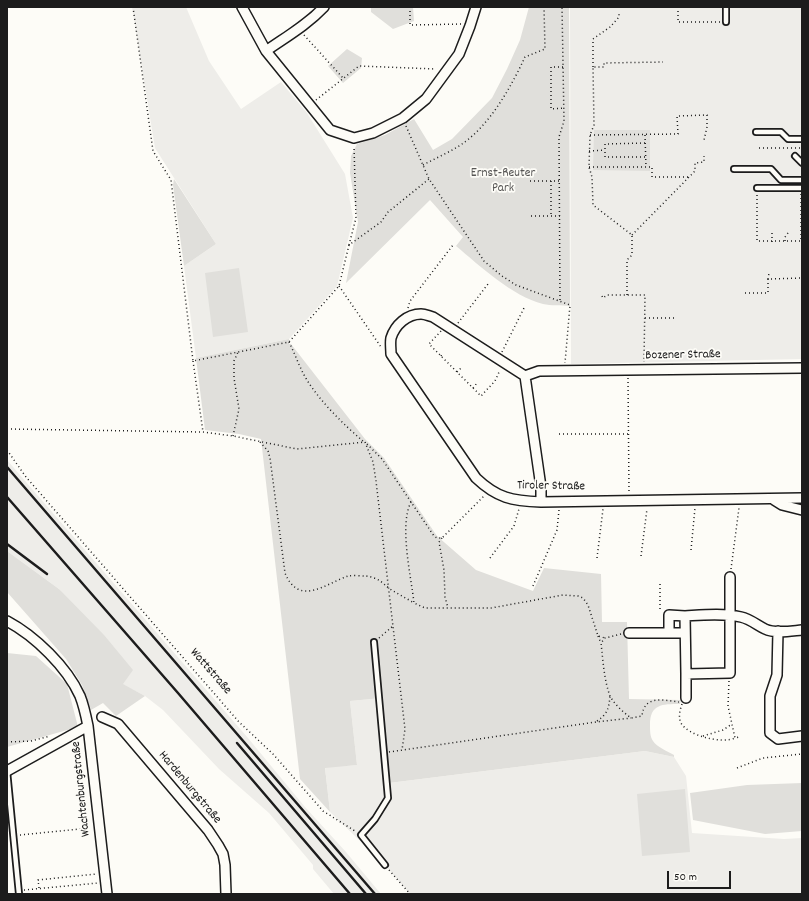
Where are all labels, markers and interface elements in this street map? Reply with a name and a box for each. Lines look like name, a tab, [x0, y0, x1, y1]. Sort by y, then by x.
park label: Ernst-Reuter Park	[471, 166, 535, 197]
street label: Bozener Straße	[645, 348, 721, 364]
street label: Tiroler Straße	[517, 479, 585, 495]
street label: Wattstraße	[186, 646, 234, 698]
street label: Wachtenburgstraße	[69, 740, 95, 838]
street label: Hardenburgstraße	[154, 748, 224, 828]
scale bar	[669, 863, 733, 889]
text: 50 m	[674, 869, 697, 886]

